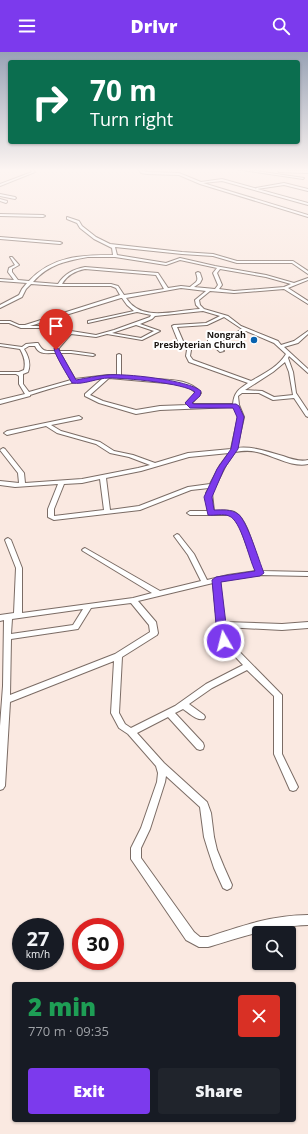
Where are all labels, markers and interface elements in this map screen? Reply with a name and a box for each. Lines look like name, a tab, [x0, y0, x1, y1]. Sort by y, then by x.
text: Drivr	[131, 14, 177, 38]
icon: menu	[16, 15, 38, 37]
icon: search	[270, 15, 292, 37]
text: 70 m	[90, 71, 157, 109]
icon: right	[24, 76, 76, 128]
text: Turn right	[90, 107, 173, 131]
pin	[39, 309, 73, 350]
icon: arrive	[45, 315, 67, 337]
place label: Nongrah Presbyterian Church	[154, 328, 246, 351]
marker: Nongrah Presbyterian Church	[249, 335, 259, 345]
position arrow	[203, 620, 245, 662]
speed limit sign: 30	[72, 918, 124, 970]
text: 27	[27, 925, 49, 952]
map controls	[252, 926, 296, 970]
button: search	[252, 926, 296, 970]
text: km/h	[26, 947, 50, 961]
text: 2 min	[28, 990, 96, 1023]
button: close	[238, 995, 280, 1037]
text: 770 m · 09:35	[28, 1022, 109, 1040]
button: Exit	[28, 1068, 150, 1114]
button: Share	[158, 1068, 280, 1114]

